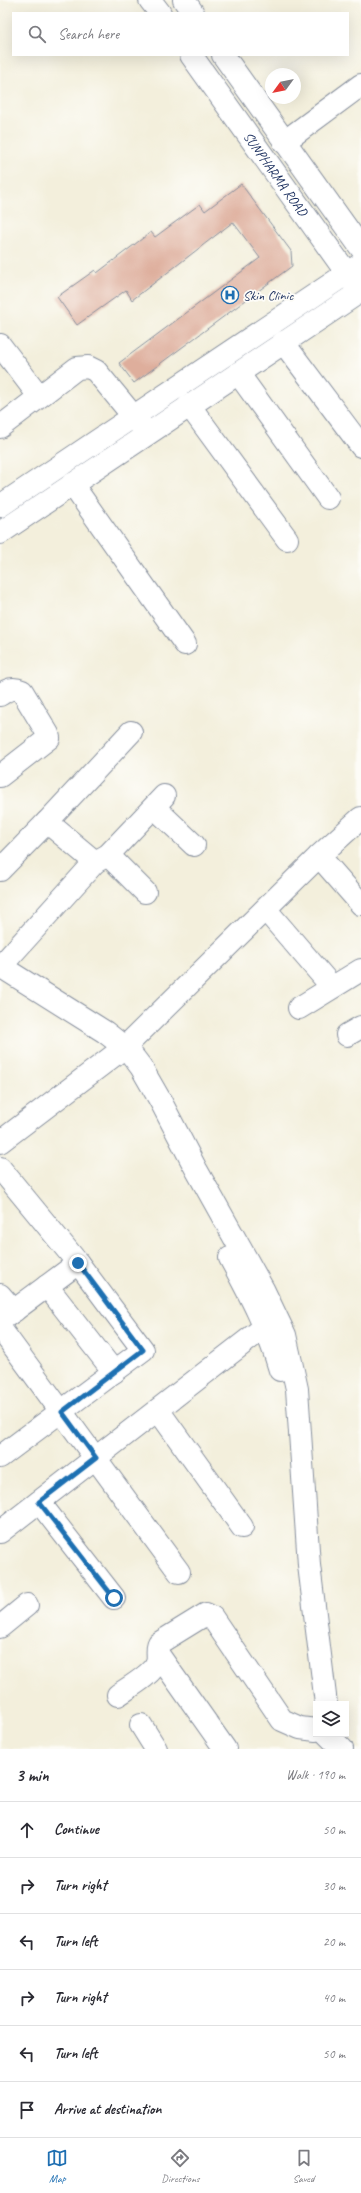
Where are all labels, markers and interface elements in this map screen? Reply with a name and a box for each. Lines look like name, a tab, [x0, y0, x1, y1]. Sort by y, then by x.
search box	[12, 12, 349, 56]
icon: search	[26, 23, 48, 45]
text: Search here	[58, 25, 119, 44]
north arrow	[265, 68, 301, 104]
street label: SUNPHARMA ROAD	[240, 129, 312, 220]
hospital icon: Skin Clinic	[220, 285, 240, 305]
place label: Skin Clinic	[243, 287, 294, 304]
route end	[69, 1254, 87, 1272]
route start	[105, 1589, 123, 1607]
map controls	[313, 1701, 349, 1737]
button: layers	[313, 1701, 349, 1737]
text: 3 min	[16, 1765, 49, 1786]
text: Walk · 190 m	[286, 1767, 345, 1783]
icon: ahead	[16, 1819, 38, 1841]
text: Continue	[54, 1820, 99, 1839]
text: 50 m	[323, 1822, 345, 1838]
icon: right	[16, 1875, 38, 1897]
text: Turn right	[54, 1876, 107, 1895]
text: 30 m	[323, 1878, 345, 1894]
icon: left	[16, 1931, 38, 1953]
text: Turn left	[54, 1932, 97, 1951]
text: 20 m	[323, 1934, 345, 1950]
icon: right	[16, 1987, 38, 2009]
text: Turn right	[54, 1988, 107, 2007]
text: 40 m	[323, 1990, 345, 2006]
icon: left	[16, 2043, 38, 2065]
text: Turn left	[54, 2044, 97, 2063]
text: 50 m	[323, 2046, 345, 2062]
icon: arrive	[16, 2099, 38, 2121]
text: Arrive at destination	[54, 2100, 161, 2119]
tab: Map	[46, 2147, 68, 2185]
tab: Directions	[161, 2147, 200, 2185]
tab: Saved	[293, 2147, 315, 2185]

